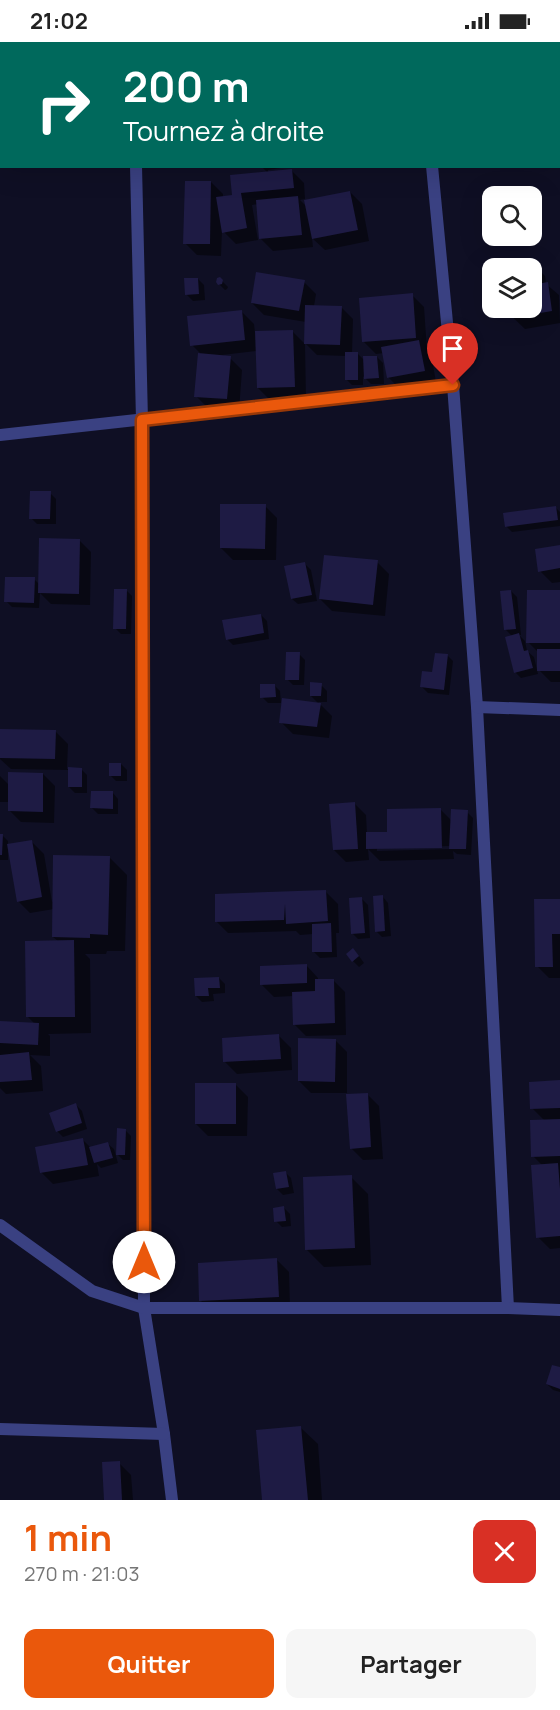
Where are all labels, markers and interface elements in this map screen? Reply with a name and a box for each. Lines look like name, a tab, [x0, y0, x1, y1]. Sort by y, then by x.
text: 21:02	[30, 6, 88, 36]
text: 200 m	[123, 57, 249, 115]
icon: right	[24, 66, 102, 144]
text: Tournez à droite	[123, 112, 324, 149]
map controls	[482, 186, 542, 318]
button: search	[482, 186, 542, 246]
button: layers	[482, 258, 542, 318]
pin	[427, 323, 478, 385]
icon: arrive	[436, 332, 469, 365]
position arrow	[112, 1230, 176, 1294]
text: 1 min	[24, 1513, 112, 1562]
button: close	[473, 1520, 536, 1583]
text: 270 m · 21:03	[24, 1560, 140, 1587]
button: Quitter	[24, 1629, 274, 1698]
button: Partager	[286, 1629, 536, 1698]

